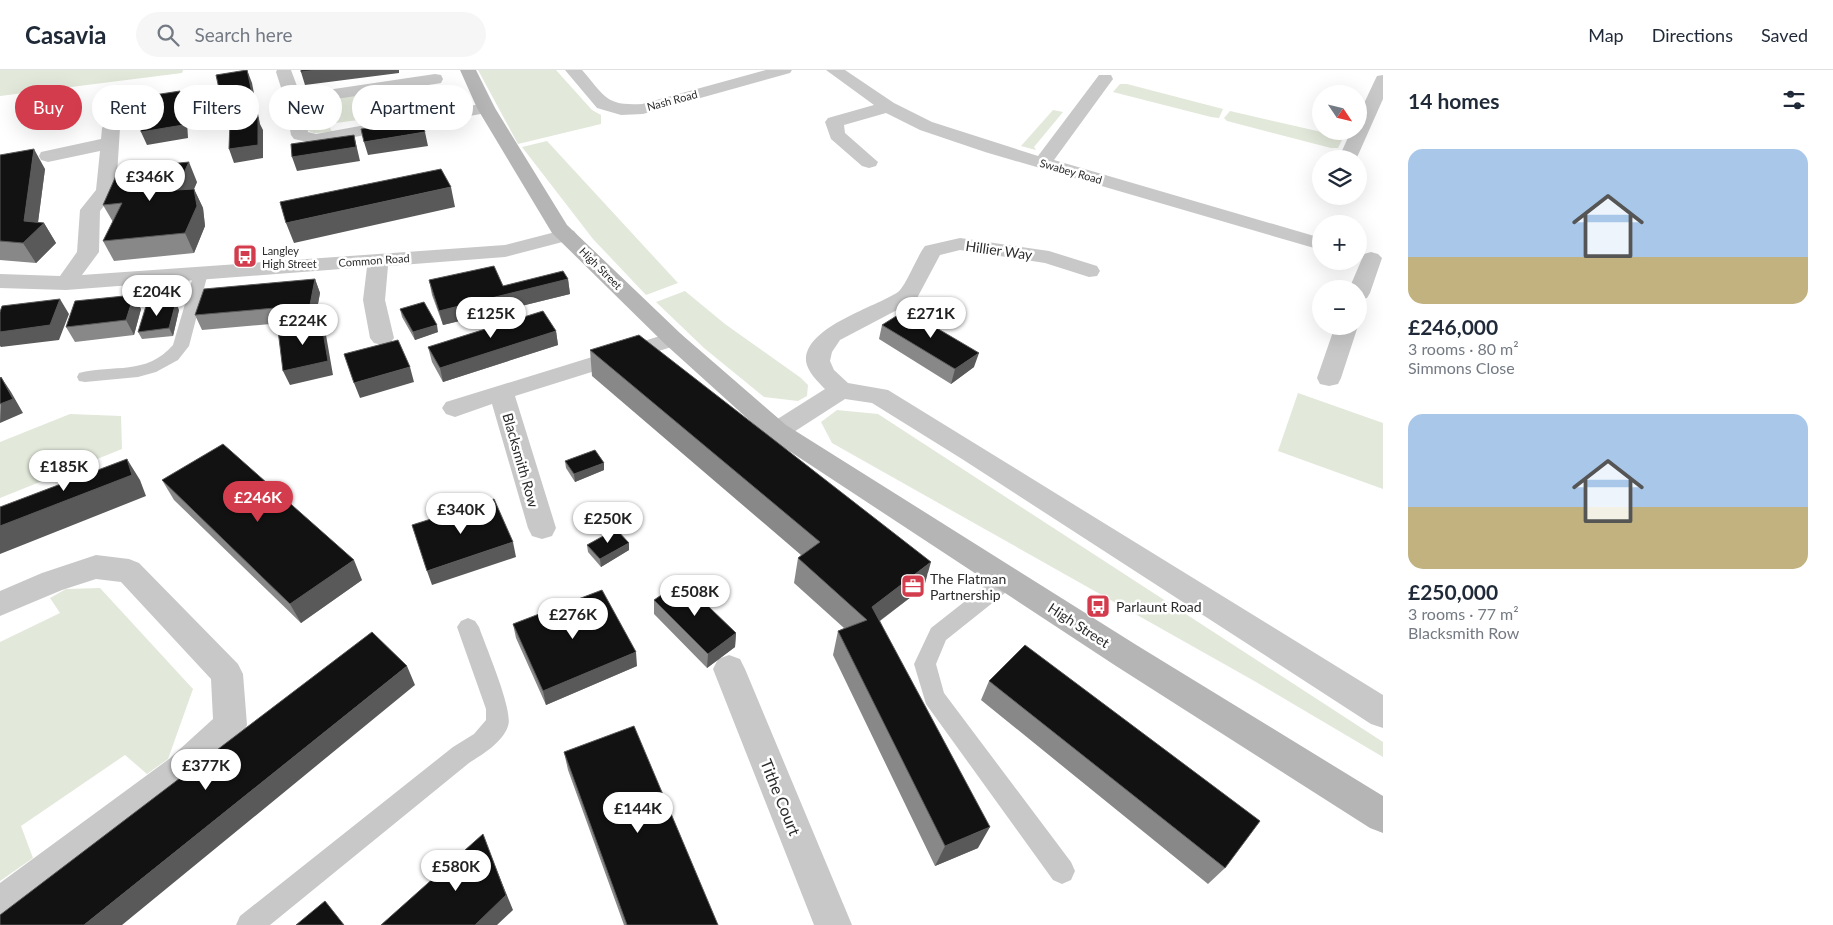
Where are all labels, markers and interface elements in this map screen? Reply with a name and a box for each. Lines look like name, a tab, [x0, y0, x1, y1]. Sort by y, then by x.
search box	[136, 12, 486, 57]
text: Casavia	[25, 20, 106, 49]
icon: search	[154, 21, 182, 49]
text: Search here	[194, 23, 292, 46]
text: Map	[1588, 24, 1624, 46]
text: Directions	[1652, 24, 1733, 46]
text: Saved	[1761, 24, 1808, 46]
chip: Buy	[15, 85, 82, 130]
chip: Rent	[92, 85, 164, 130]
chip: Filters	[174, 85, 259, 130]
chip: New	[269, 85, 342, 130]
chip: Apartment	[352, 85, 473, 130]
north arrow	[1312, 85, 1368, 140]
map controls	[1312, 85, 1367, 335]
icon: filters	[1780, 86, 1808, 114]
street label: Nash Road	[645, 87, 699, 113]
text: 14 homes	[1408, 88, 1499, 113]
button: layers	[1312, 150, 1367, 205]
street label: Swabey Road	[1038, 156, 1104, 186]
pin: £346K	[115, 160, 185, 202]
text: £346K	[126, 166, 174, 185]
icon: home	[1563, 181, 1653, 271]
button: +	[1312, 215, 1367, 270]
street label: Hillier Way	[965, 237, 1034, 263]
bus stop icon: Langley High Street	[232, 243, 258, 269]
place label: Langley High Street	[262, 244, 317, 270]
street label: High Street	[577, 244, 625, 292]
street label: Common Road	[338, 251, 410, 269]
pin: £204K	[122, 274, 192, 317]
button: −	[1312, 280, 1367, 335]
text: £204K	[133, 281, 181, 300]
pin: £125K	[456, 296, 526, 339]
pin: £271K	[896, 296, 966, 339]
text: £125K	[467, 303, 515, 322]
text: £271K	[907, 303, 955, 322]
pin: £224K	[268, 304, 338, 346]
text: £224K	[279, 310, 327, 329]
text: £246,000	[1408, 314, 1498, 339]
text: 3 rooms · 80 m²	[1408, 339, 1519, 358]
text: Simmons Close	[1408, 358, 1515, 377]
street label: Blacksmith Row	[499, 411, 543, 509]
icon: home	[1563, 446, 1653, 536]
pin: £185K	[29, 450, 99, 492]
text: £185K	[40, 456, 88, 475]
pin: £246K	[223, 480, 293, 523]
text: £246K	[234, 487, 282, 506]
pin: £340K	[426, 492, 496, 535]
text: £340K	[437, 499, 485, 518]
pin: £250K	[573, 502, 643, 544]
text: £250K	[584, 508, 632, 527]
place label: The Flatman Partnership	[930, 570, 1006, 603]
office icon: The Flatman Partnership	[900, 573, 926, 599]
pin: £508K	[660, 574, 730, 617]
text: £250,000	[1408, 579, 1498, 604]
text: £508K	[671, 581, 719, 600]
bus stop icon: Parlaunt Road	[1085, 593, 1111, 619]
pin: £276K	[538, 598, 608, 640]
place label: Parlaunt Road	[1116, 598, 1202, 615]
street label: High Street	[1045, 599, 1113, 651]
text: £276K	[549, 604, 597, 623]
text: 3 rooms · 77 m²	[1408, 604, 1519, 623]
text: Blacksmith Row	[1408, 623, 1519, 642]
pin: £377K	[171, 748, 241, 791]
text: £377K	[182, 755, 230, 774]
street label: Tithe Court	[757, 756, 805, 838]
pin: £144K	[603, 792, 673, 834]
text: £144K	[614, 798, 662, 817]
pin: £580K	[421, 850, 491, 892]
text: £580K	[432, 856, 480, 875]

